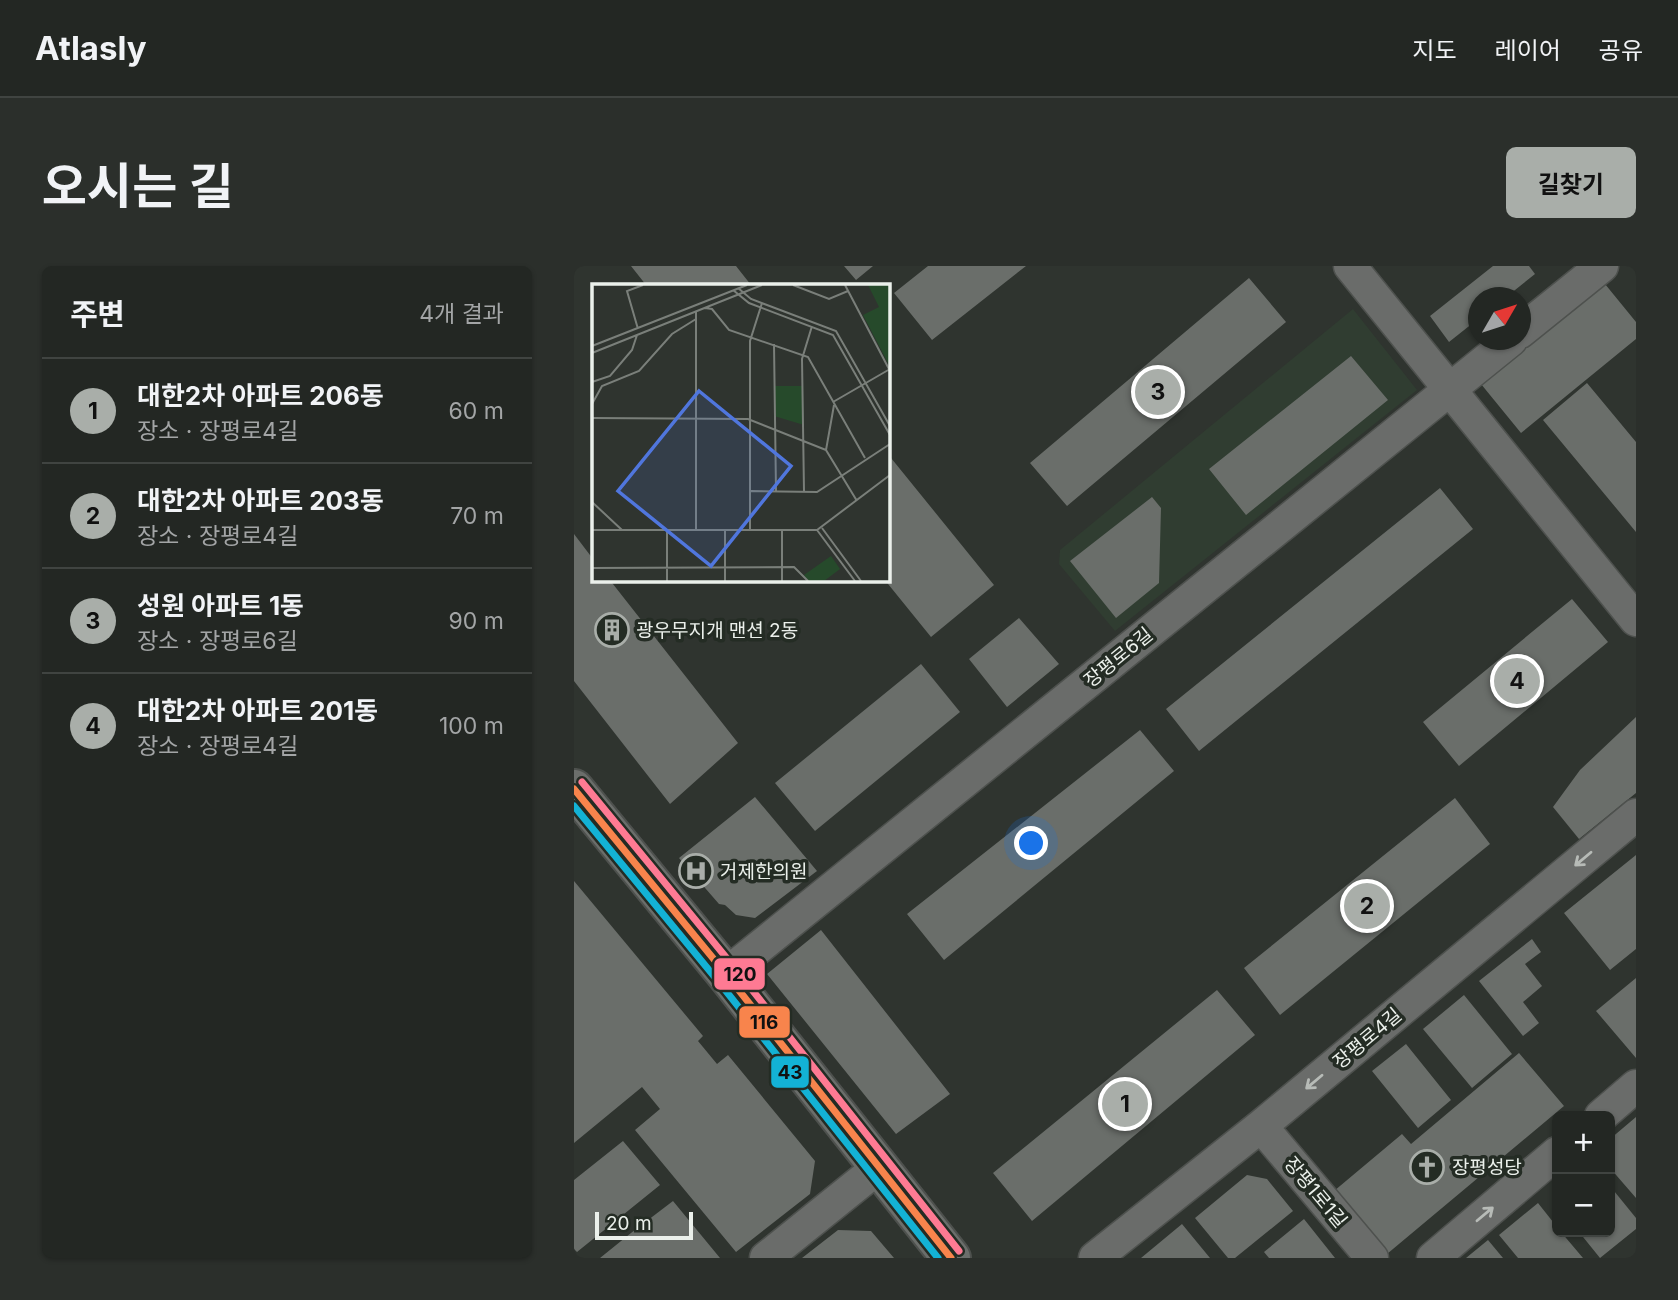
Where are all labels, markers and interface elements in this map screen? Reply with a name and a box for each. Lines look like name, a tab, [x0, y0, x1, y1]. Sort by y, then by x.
text: Atlasly	[35, 28, 147, 68]
text: 지도	[1412, 36, 1457, 65]
text: 레이어	[1495, 36, 1561, 65]
text: 공유	[1599, 36, 1643, 65]
button: 길찾기	[1506, 147, 1636, 218]
text: 오시는 길	[42, 157, 234, 216]
inset map	[592, 284, 889, 581]
north arrow	[1468, 287, 1531, 350]
text: 주변	[70, 296, 125, 332]
text: 4개 결과	[419, 300, 504, 328]
pin: 3	[1135, 366, 1181, 418]
text: 대한2차 아파트 206동	[137, 380, 384, 411]
text: 1	[88, 397, 98, 425]
text: 60 m	[449, 397, 504, 425]
text: 장소 · 장평로4길	[137, 417, 298, 445]
text: 대한2차 아파트 203동	[137, 485, 384, 516]
text: 2	[86, 502, 100, 530]
text: 70 m	[450, 502, 504, 530]
text: 장소 · 장평로4길	[137, 522, 298, 550]
text: 성원 아파트 1동	[137, 590, 304, 621]
text: 3	[86, 607, 100, 635]
text: 90 m	[449, 607, 504, 635]
building icon: 광우무지개 맨션 2동	[593, 611, 631, 649]
place label: 광우무지개 맨션 2동	[636, 619, 798, 642]
street label: 장평로6길	[1079, 623, 1157, 692]
text: 장소 · 장평로6길	[137, 627, 298, 655]
pin: 4	[1494, 655, 1540, 707]
text: 대한2차 아파트 201동	[137, 695, 378, 726]
text: 4	[85, 712, 101, 740]
text: 100 m	[439, 712, 504, 740]
text: 장소 · 장평로4길	[137, 732, 298, 760]
your location	[1014, 826, 1048, 860]
one-way arrow	[1575, 851, 1593, 867]
hospital icon: 거제한의원	[677, 852, 715, 890]
place label: 거제한의원	[720, 860, 807, 883]
pin: 2	[1344, 880, 1390, 932]
line badge: 120	[713, 957, 766, 991]
text: 120	[724, 963, 756, 986]
street label: 장평로4길	[1328, 1003, 1406, 1074]
line badge: 116	[738, 1005, 791, 1039]
text: 116	[750, 1011, 778, 1034]
line badge: 43	[770, 1055, 810, 1089]
text: 43	[777, 1061, 803, 1084]
one-way arrow	[1305, 1074, 1323, 1090]
pin: 1	[1102, 1078, 1148, 1130]
map controls	[1552, 1111, 1615, 1237]
button: +	[1552, 1111, 1615, 1174]
church icon: 장평성당	[1408, 1148, 1446, 1186]
street label: 장평1로1길	[1279, 1152, 1352, 1232]
place label: 장평성당	[1452, 1156, 1522, 1179]
button: −	[1552, 1174, 1615, 1237]
one-way arrow	[1476, 1206, 1494, 1222]
scale bar	[595, 1209, 693, 1241]
text: 20 m	[606, 1212, 652, 1235]

